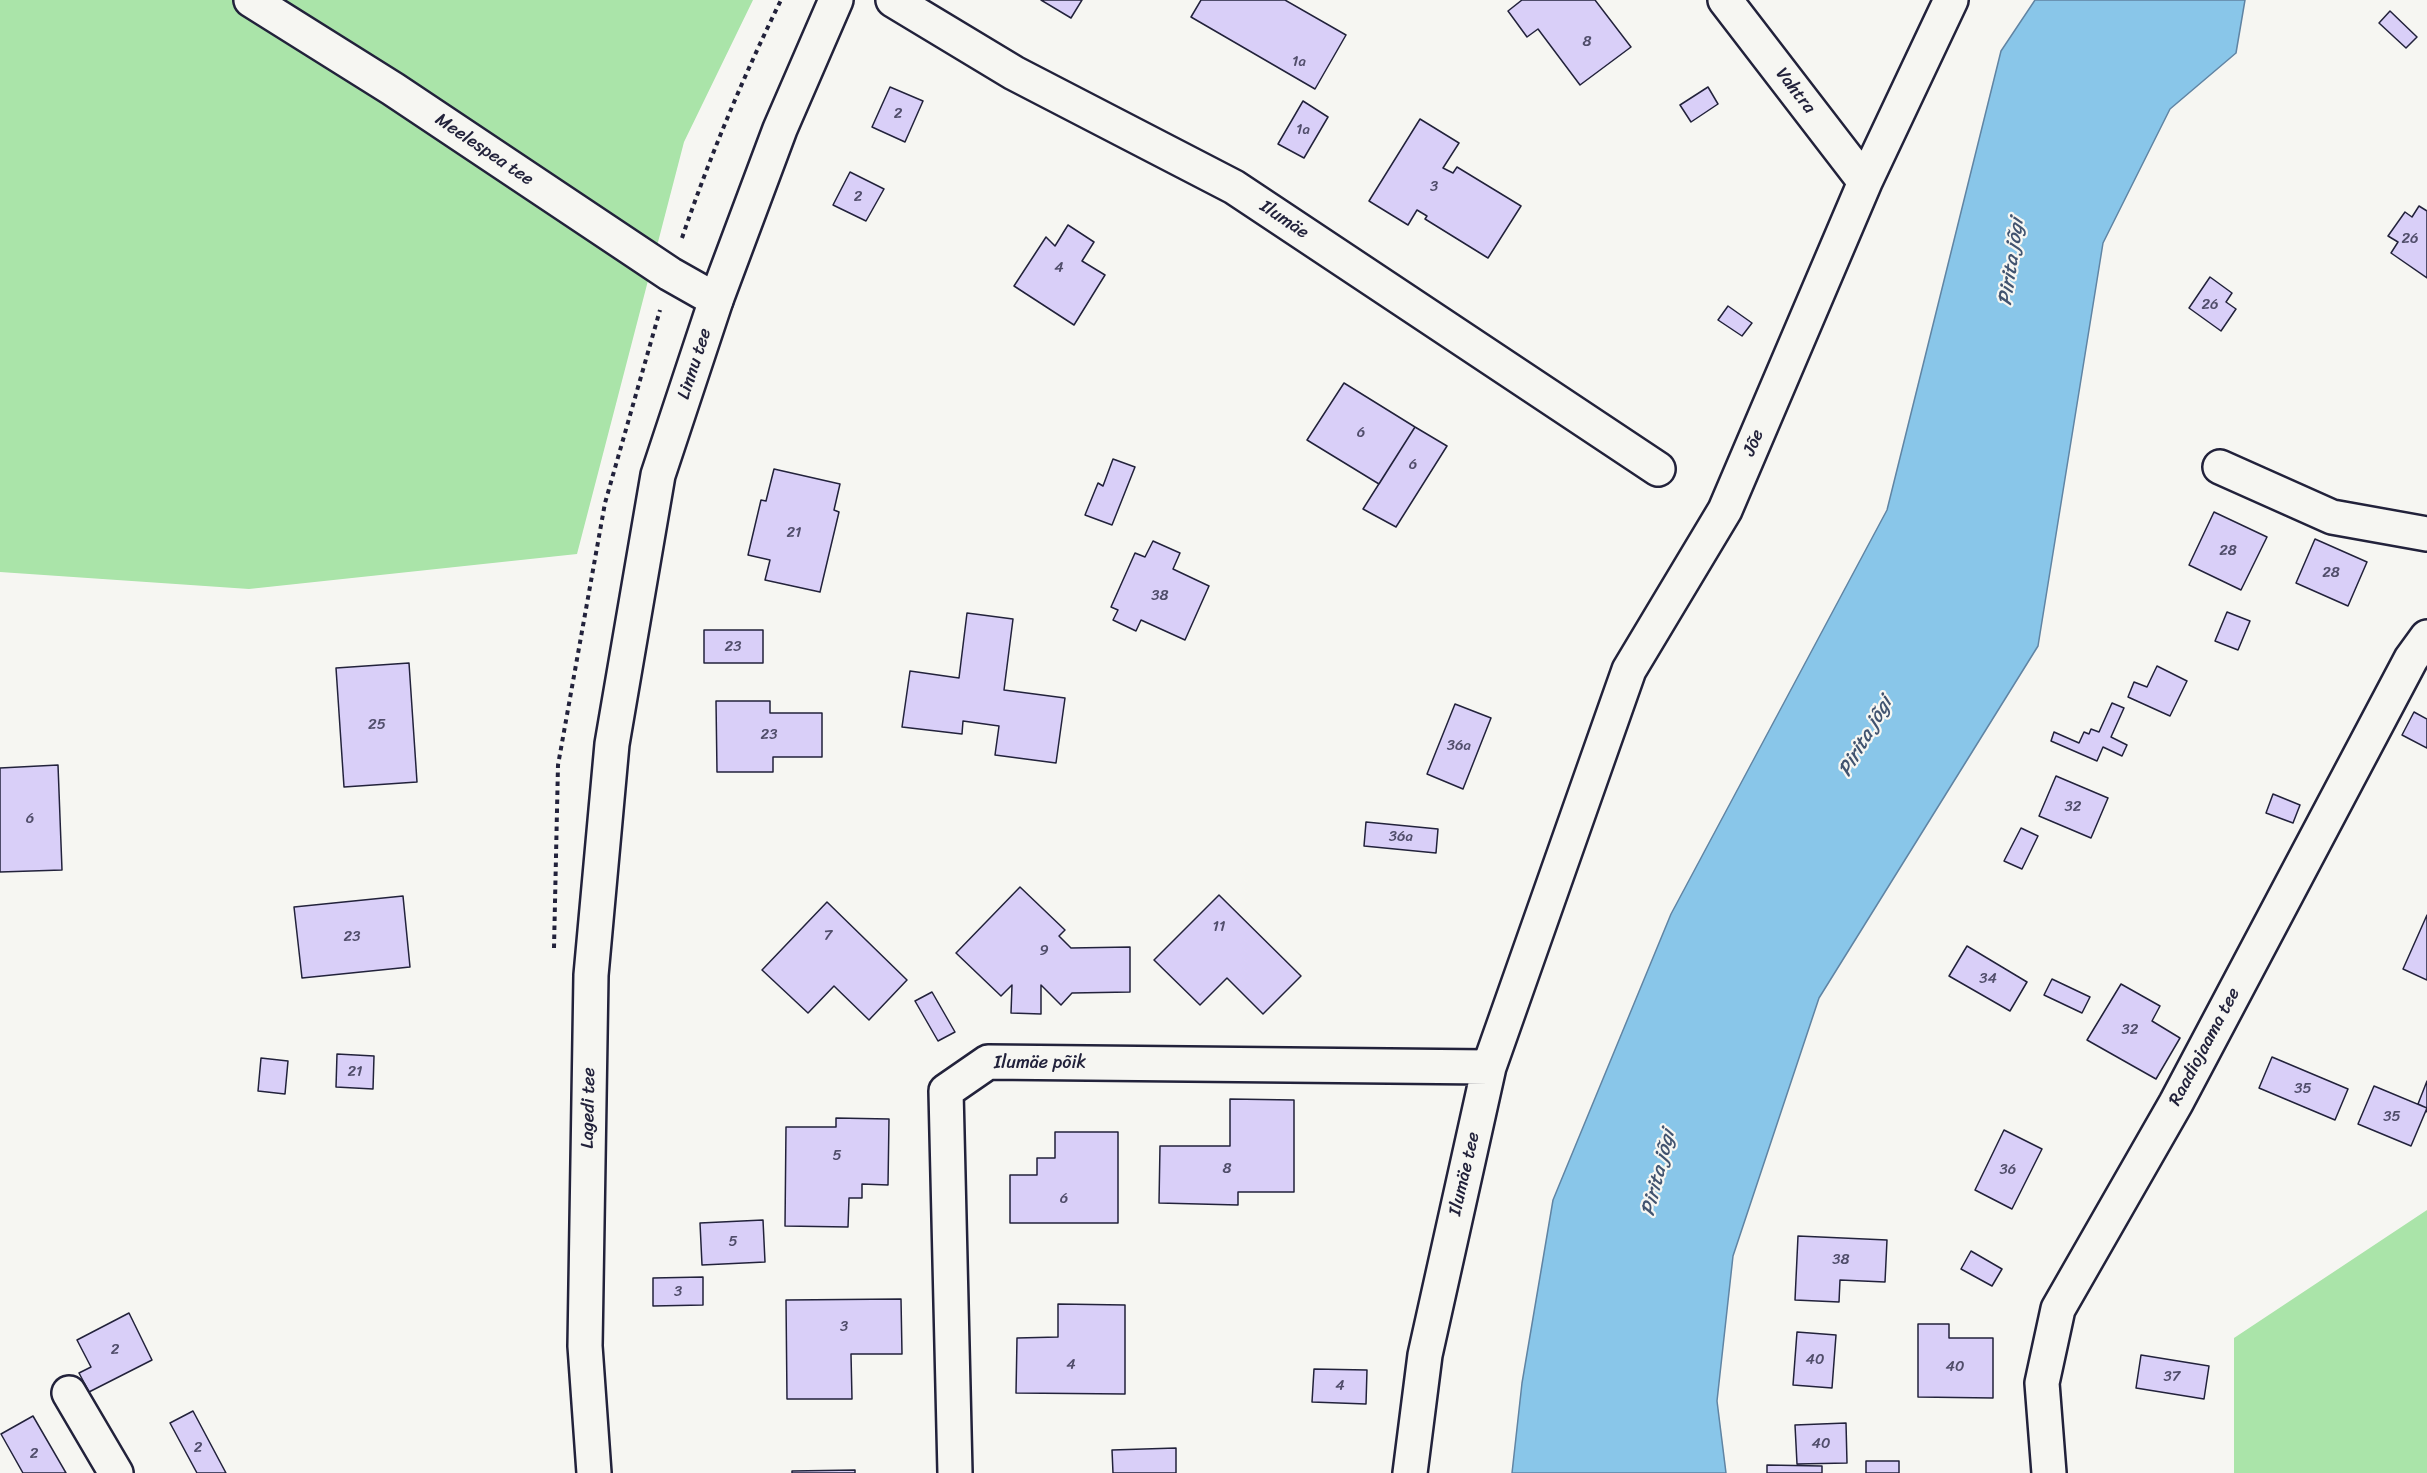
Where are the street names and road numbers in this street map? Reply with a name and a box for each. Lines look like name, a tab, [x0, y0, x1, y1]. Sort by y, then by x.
street label: Vahtra	[1770, 64, 1820, 118]
street label: Meelespea tee	[431, 109, 537, 191]
street label: Ilumäe	[1256, 196, 1312, 244]
street label: Linnu tee	[673, 326, 717, 402]
street label: Jõe	[1739, 426, 1769, 460]
street label: Raadiojaama tee	[2165, 984, 2245, 1110]
street label: Ilumäe põik	[994, 1052, 1086, 1074]
street label: Lagedi tee	[577, 1067, 601, 1149]
street label: Ilumäe tee	[1445, 1130, 1485, 1218]

